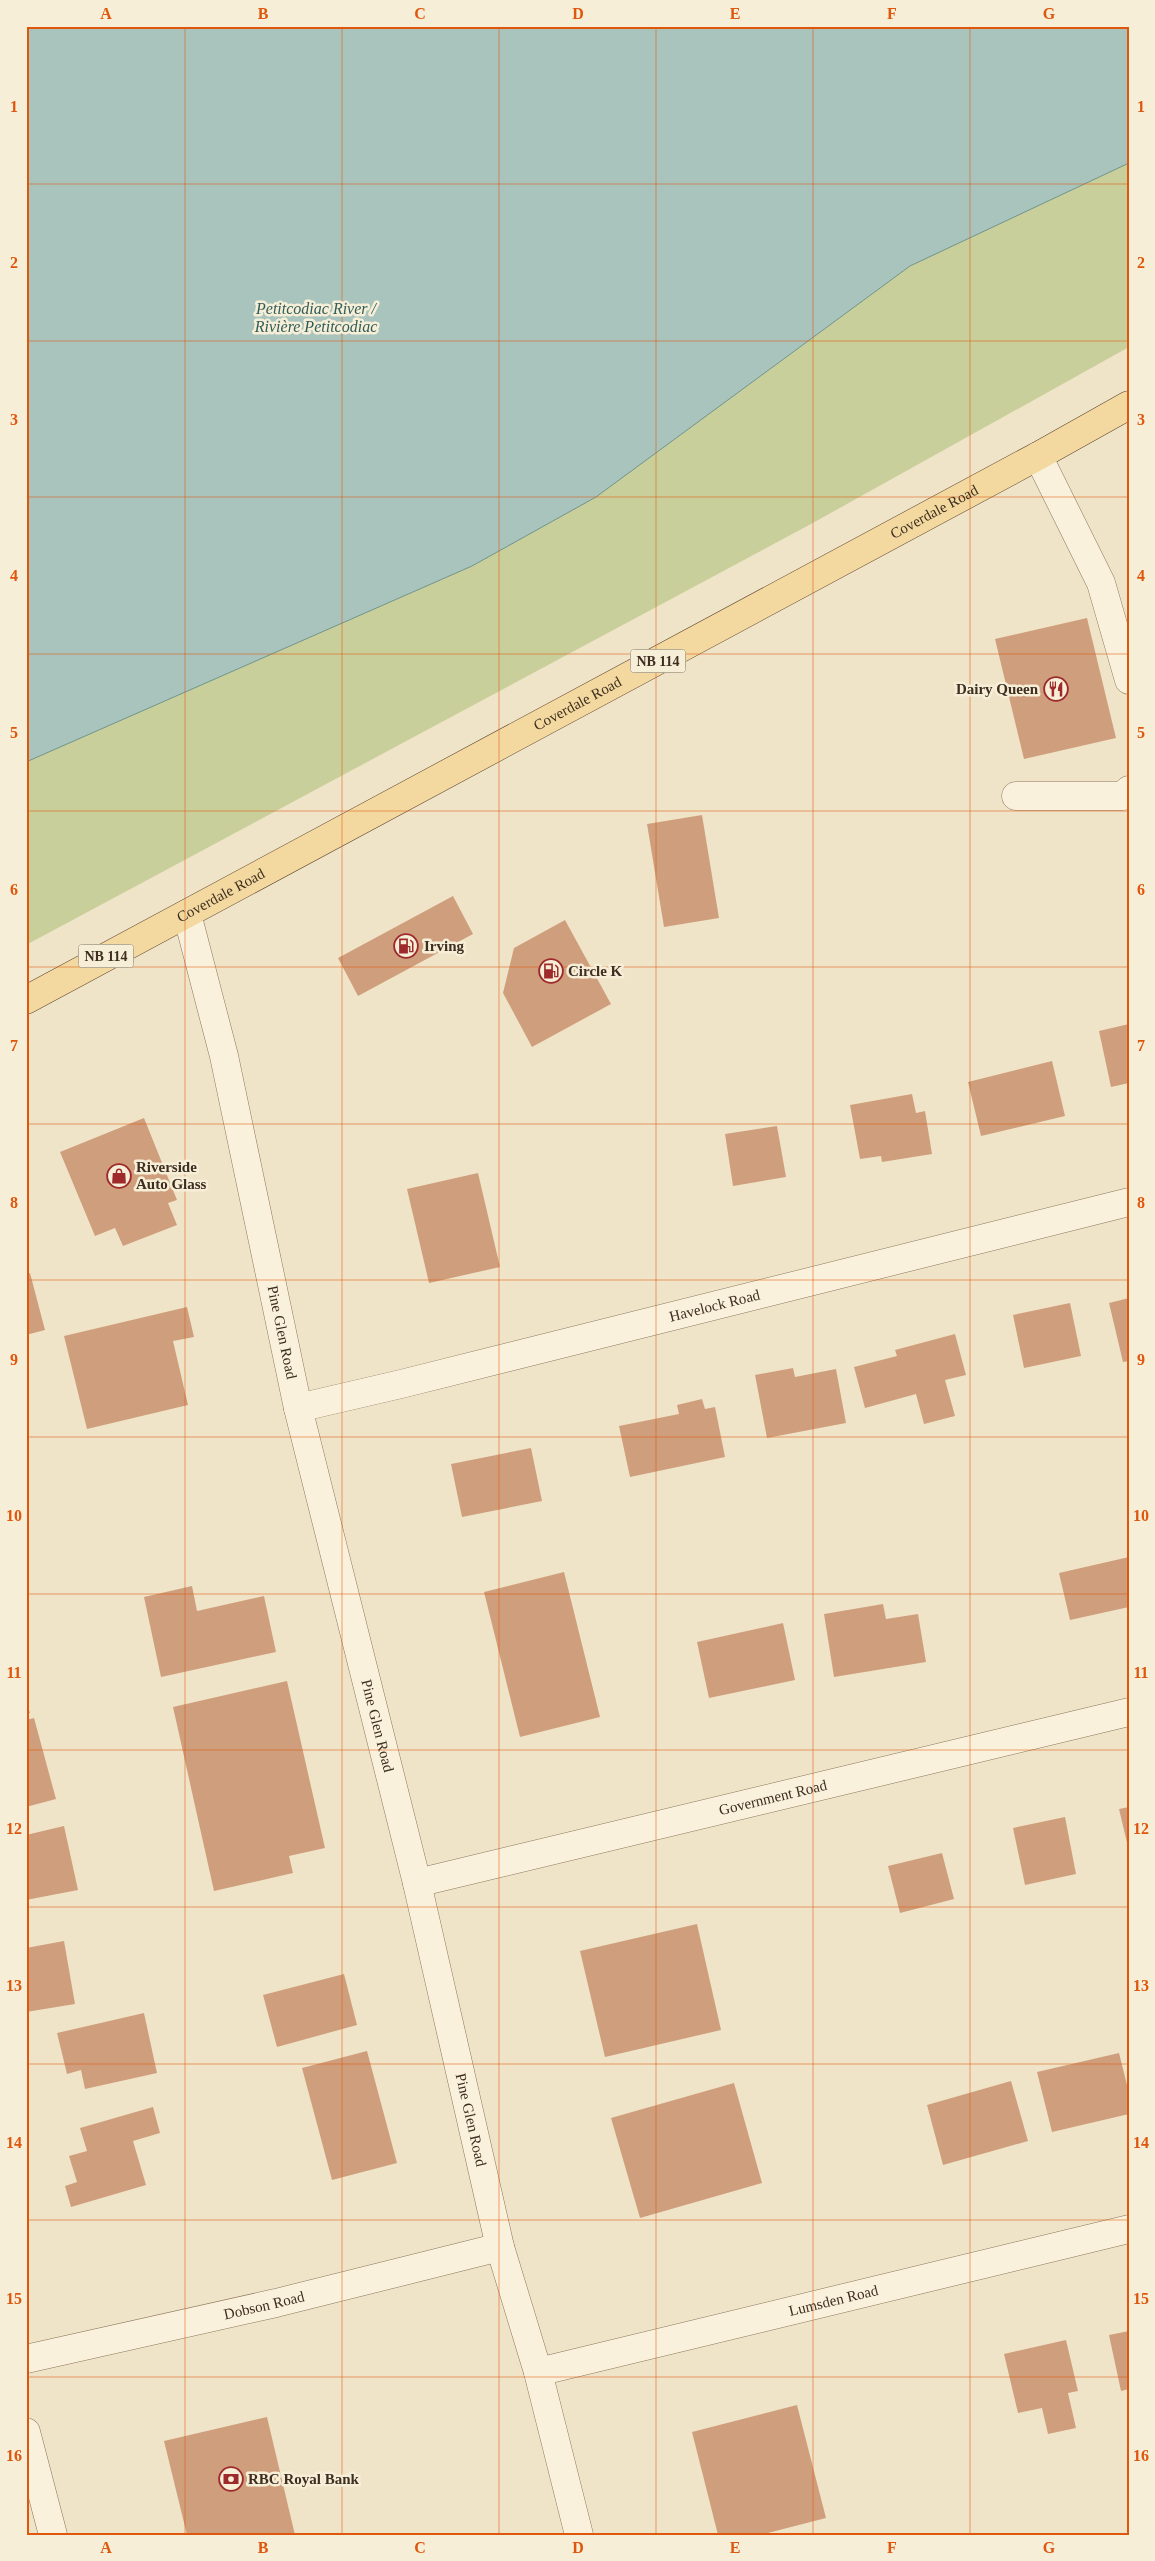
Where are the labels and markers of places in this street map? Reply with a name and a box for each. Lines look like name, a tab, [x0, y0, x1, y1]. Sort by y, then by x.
restaurant icon: Dairy Queen	[1043, 676, 1069, 702]
place label: Dairy Queen	[956, 681, 1039, 697]
fuel station icon: Irving	[393, 933, 419, 959]
place label: Irving	[424, 938, 465, 954]
fuel station icon: Circle K	[538, 958, 564, 984]
place label: Circle K	[568, 963, 623, 979]
place label: Riverside Auto Glass	[136, 1159, 207, 1192]
shop icon: Riverside Auto Glass	[106, 1163, 132, 1189]
bank icon: RBC Royal Bank	[218, 2466, 244, 2492]
place label: RBC Royal Bank	[248, 2471, 360, 2487]

